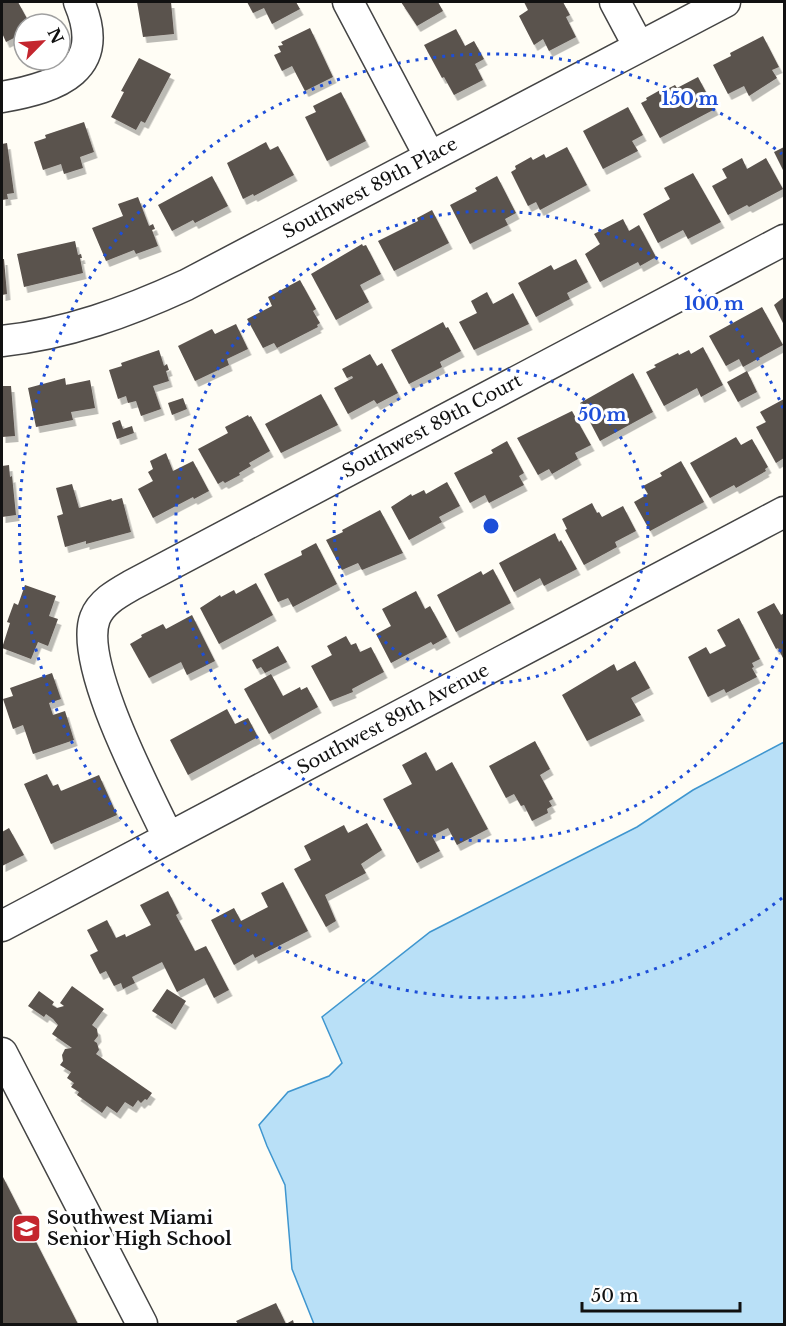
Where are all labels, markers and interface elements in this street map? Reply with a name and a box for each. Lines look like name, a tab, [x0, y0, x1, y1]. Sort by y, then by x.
north arrow	[12, 12, 72, 72]
text: N	[43, 25, 68, 47]
text: 150 m	[662, 88, 719, 110]
street label: Southwest 89th Place	[279, 133, 461, 243]
text: 100 m	[684, 293, 744, 315]
street label: Southwest 89th Court	[338, 369, 526, 483]
text: 50 m	[578, 404, 627, 426]
centre of rings	[481, 516, 501, 536]
street label: Southwest 89th Avenue	[293, 659, 493, 779]
place label: Southwest Miami Senior High School	[47, 1207, 232, 1250]
school or university icon: Southwest Miami Senior High School	[10, 1212, 42, 1244]
scale bar	[582, 1275, 740, 1313]
text: 50 m	[591, 1285, 639, 1307]

